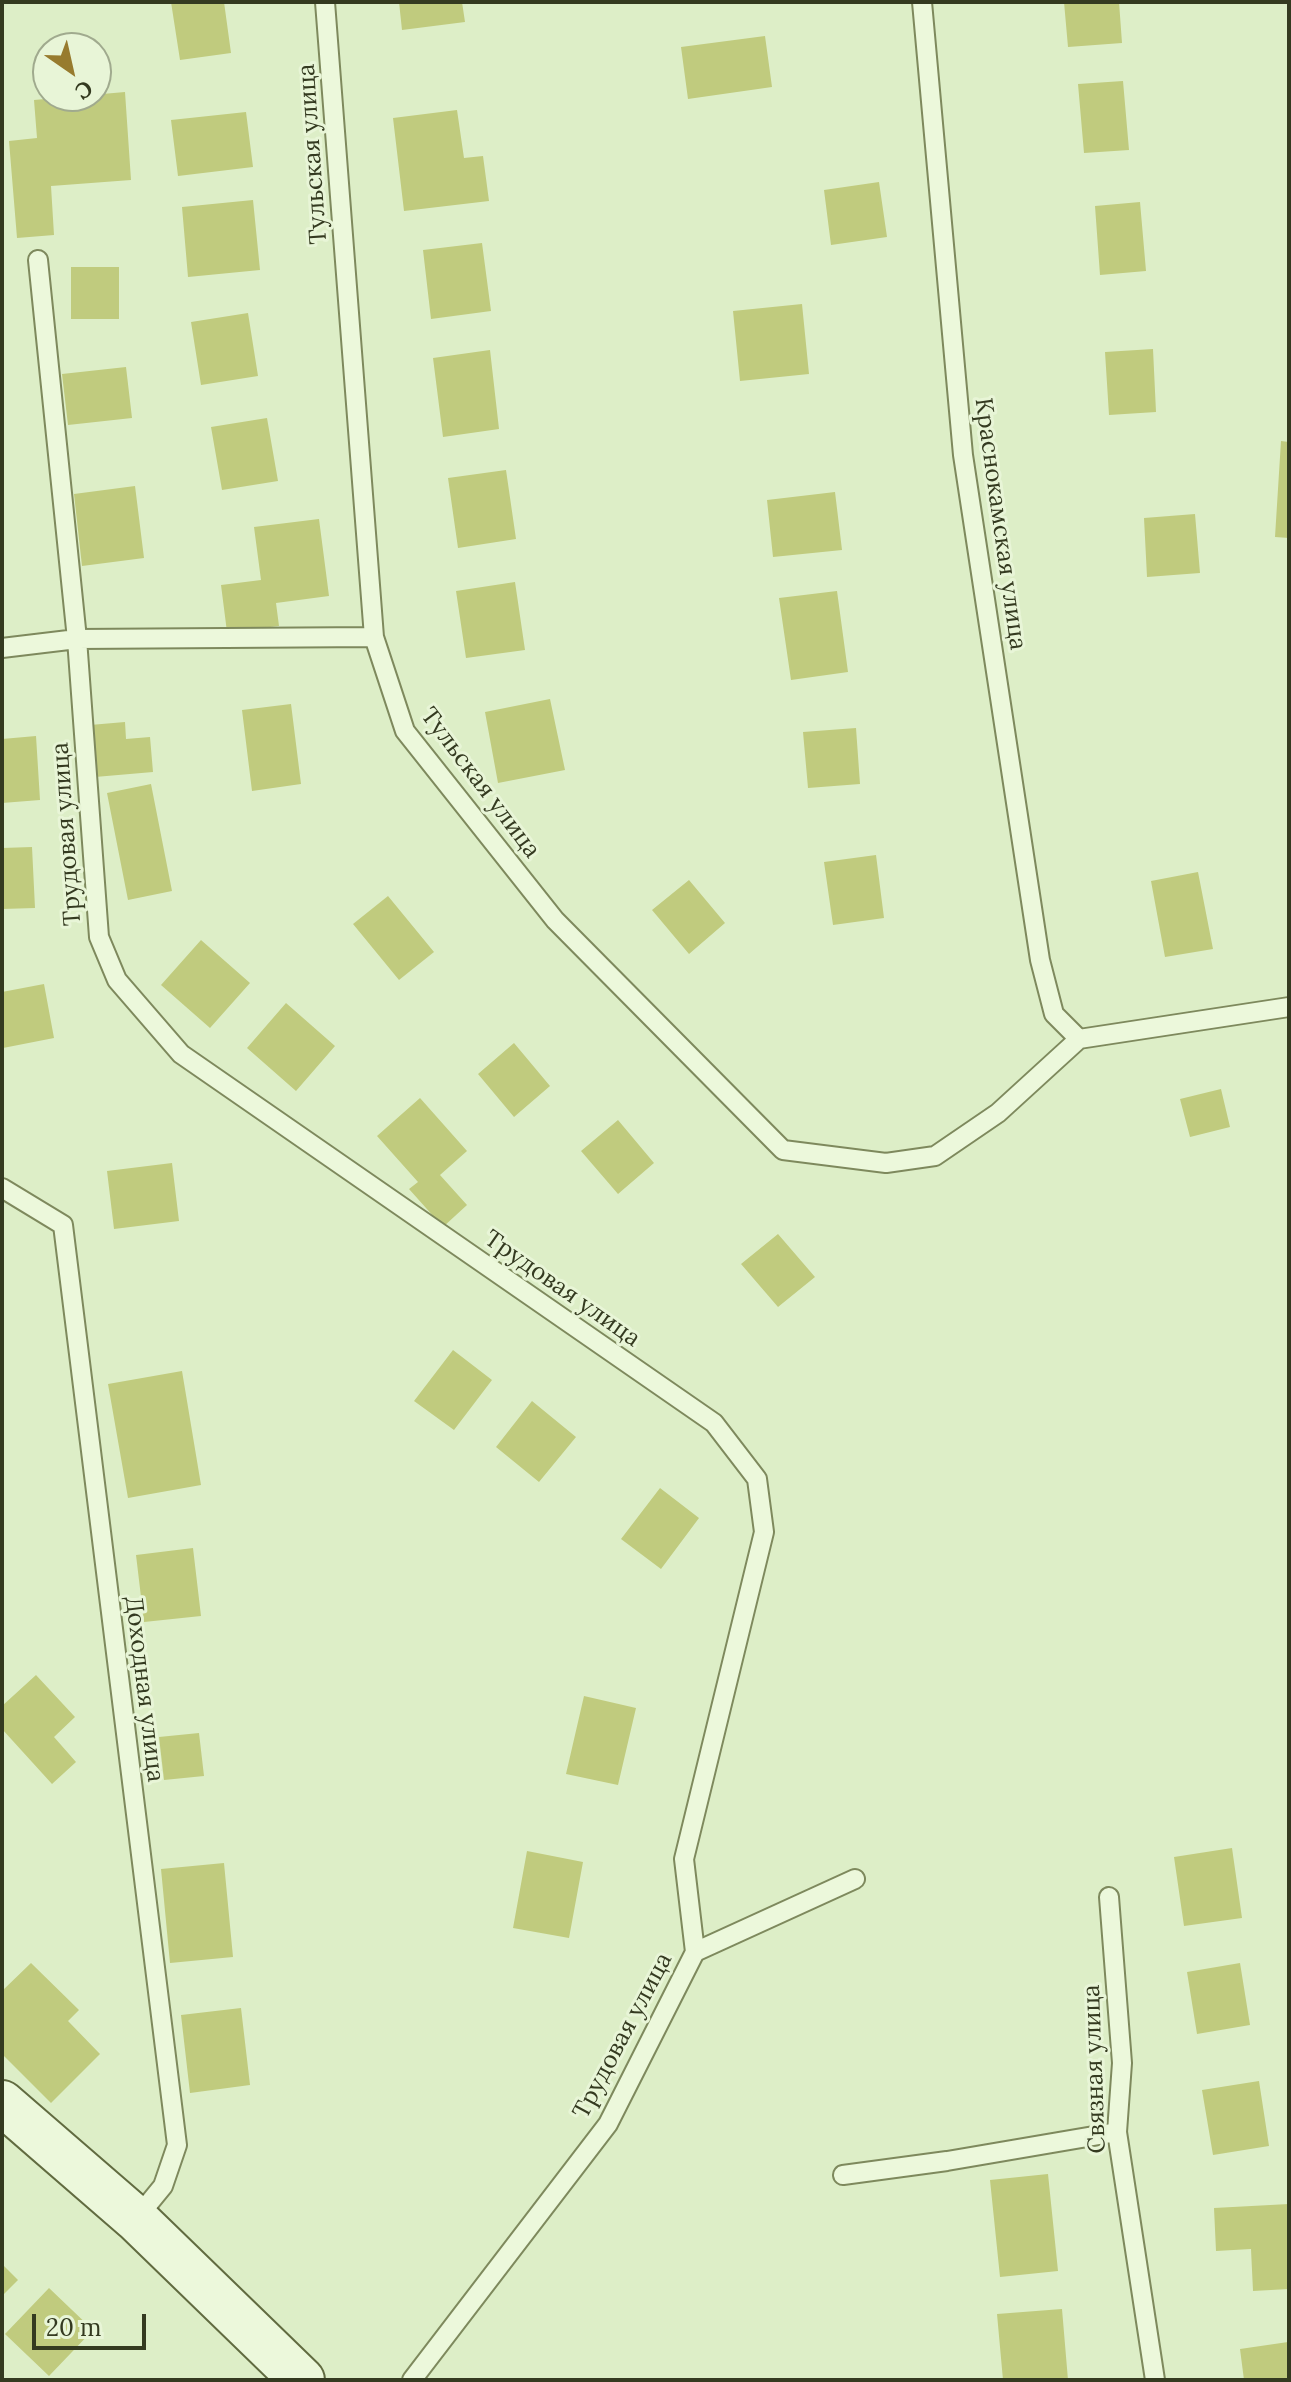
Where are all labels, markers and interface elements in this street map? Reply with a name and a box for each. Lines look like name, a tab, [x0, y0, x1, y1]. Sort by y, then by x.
north arrow	[32, 32, 112, 112]
street label: Тульская улица	[292, 63, 334, 245]
text: С	[70, 74, 98, 106]
street label: Краснокамская улица	[968, 396, 1032, 652]
street label: Тульская улица	[414, 702, 546, 864]
street label: Трудовая улица	[46, 741, 88, 927]
street label: Трудовая улица	[479, 1225, 645, 1353]
street label: Доходная улица	[118, 1594, 170, 1784]
street label: Трудовая улица	[567, 1948, 679, 2124]
street label: Связная улица	[1078, 1984, 1112, 2154]
scale bar	[36, 2298, 150, 2348]
text: 20 m	[46, 2312, 102, 2343]

